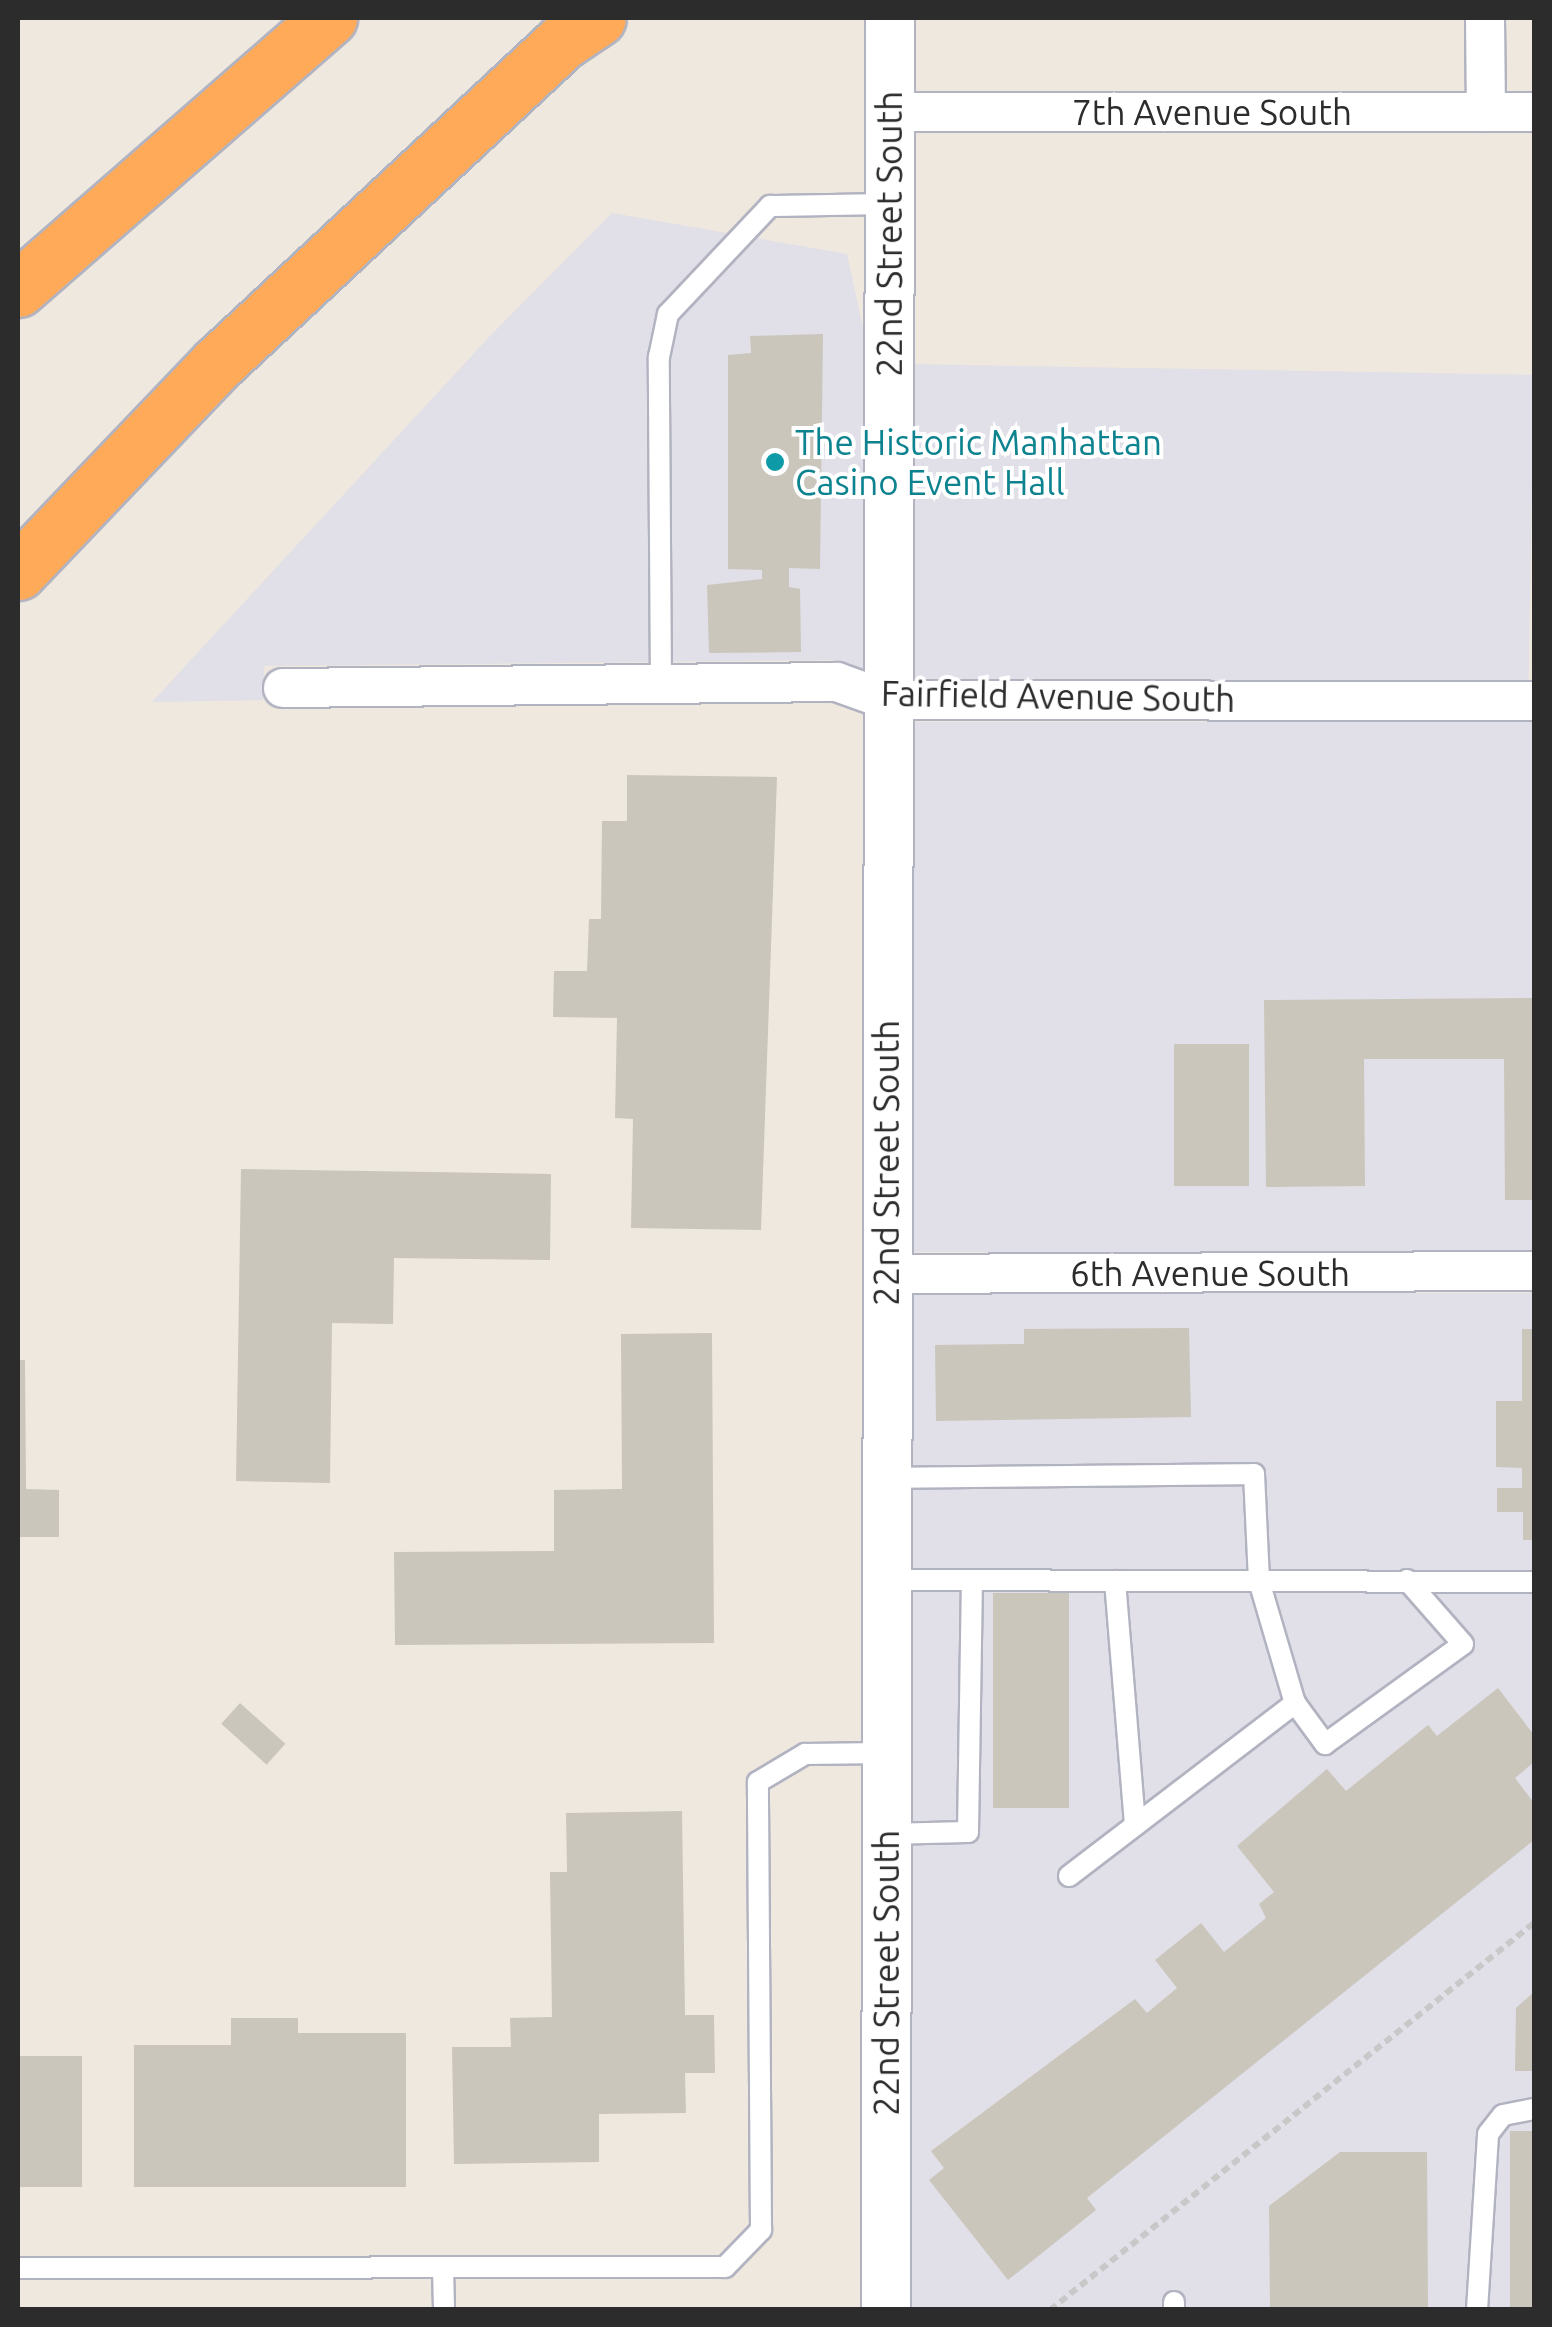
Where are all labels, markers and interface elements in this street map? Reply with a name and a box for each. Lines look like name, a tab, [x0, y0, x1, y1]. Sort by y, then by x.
street label: 22nd Street South	[868, 91, 910, 377]
street label: 7th Avenue South	[1072, 91, 1352, 133]
place label: The Historic Manhattan Casino Event Hall	[795, 421, 1162, 503]
marker: The Historic Manhattan Casino Event Hall	[764, 451, 786, 473]
street label: Fairfield Avenue South	[881, 672, 1235, 720]
street label: 22nd Street South	[865, 1020, 907, 1306]
street label: 6th Avenue South	[1070, 1252, 1350, 1294]
street label: 22nd Street South	[865, 1830, 907, 2116]

